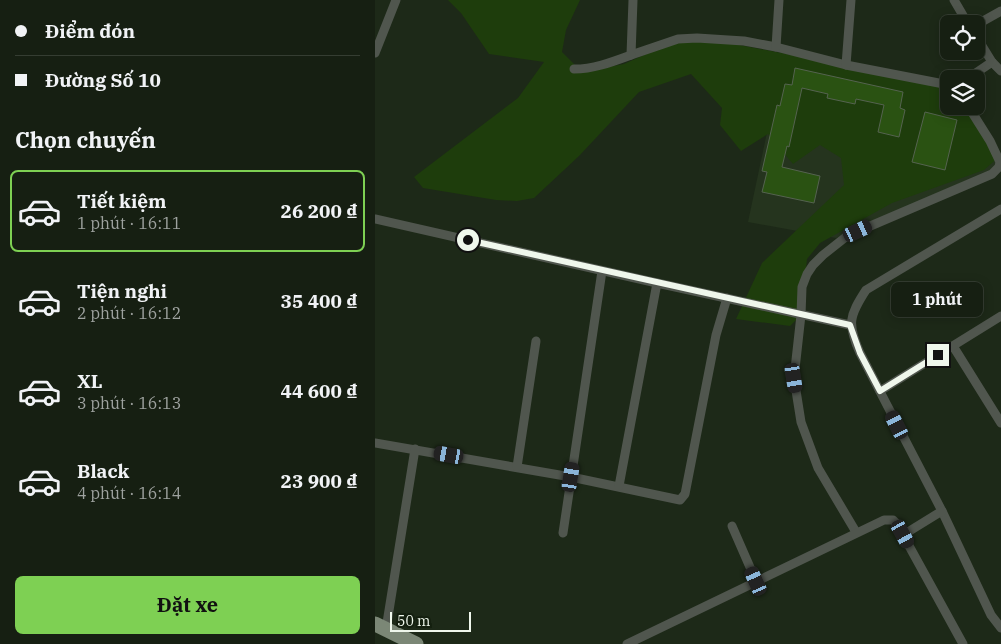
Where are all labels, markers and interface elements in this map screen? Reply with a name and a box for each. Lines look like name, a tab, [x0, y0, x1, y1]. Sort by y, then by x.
map controls	[940, 15, 985, 115]
button: locate	[940, 15, 985, 60]
text: Điểm đón	[45, 19, 135, 43]
text: Đường Số 10	[45, 68, 161, 92]
button: layers	[940, 70, 985, 115]
text: Chọn chuyến	[15, 125, 156, 154]
icon: car	[17, 189, 62, 234]
text: Tiết kiệm	[77, 189, 167, 213]
text: 26 200 ₫	[280, 199, 358, 223]
text: 1 phút · 16:11	[77, 213, 181, 233]
car	[841, 218, 874, 244]
route start	[457, 229, 479, 251]
icon: car	[17, 279, 62, 324]
text: Tiện nghi	[77, 279, 167, 303]
callout: 1 phút	[892, 282, 984, 318]
text: 35 400 ₫	[280, 289, 358, 313]
text: 1 phút	[912, 289, 962, 309]
text: 2 phút · 16:12	[77, 303, 181, 323]
route end	[927, 344, 949, 366]
car	[784, 362, 803, 394]
icon: car	[17, 369, 62, 414]
text: XL	[77, 369, 103, 393]
text: 44 600 ₫	[280, 379, 358, 403]
text: 3 phút · 16:13	[77, 393, 181, 413]
car	[883, 408, 910, 442]
car	[432, 445, 465, 465]
icon: car	[17, 459, 62, 504]
text: Black	[77, 459, 129, 483]
car	[561, 461, 580, 493]
text: 23 900 ₫	[280, 469, 358, 493]
text: 4 phút · 16:14	[77, 483, 181, 503]
car	[889, 517, 916, 551]
car	[743, 564, 768, 598]
button: Đặt xe	[15, 576, 360, 634]
scale bar	[390, 609, 471, 632]
text: 50 m	[397, 612, 430, 630]

